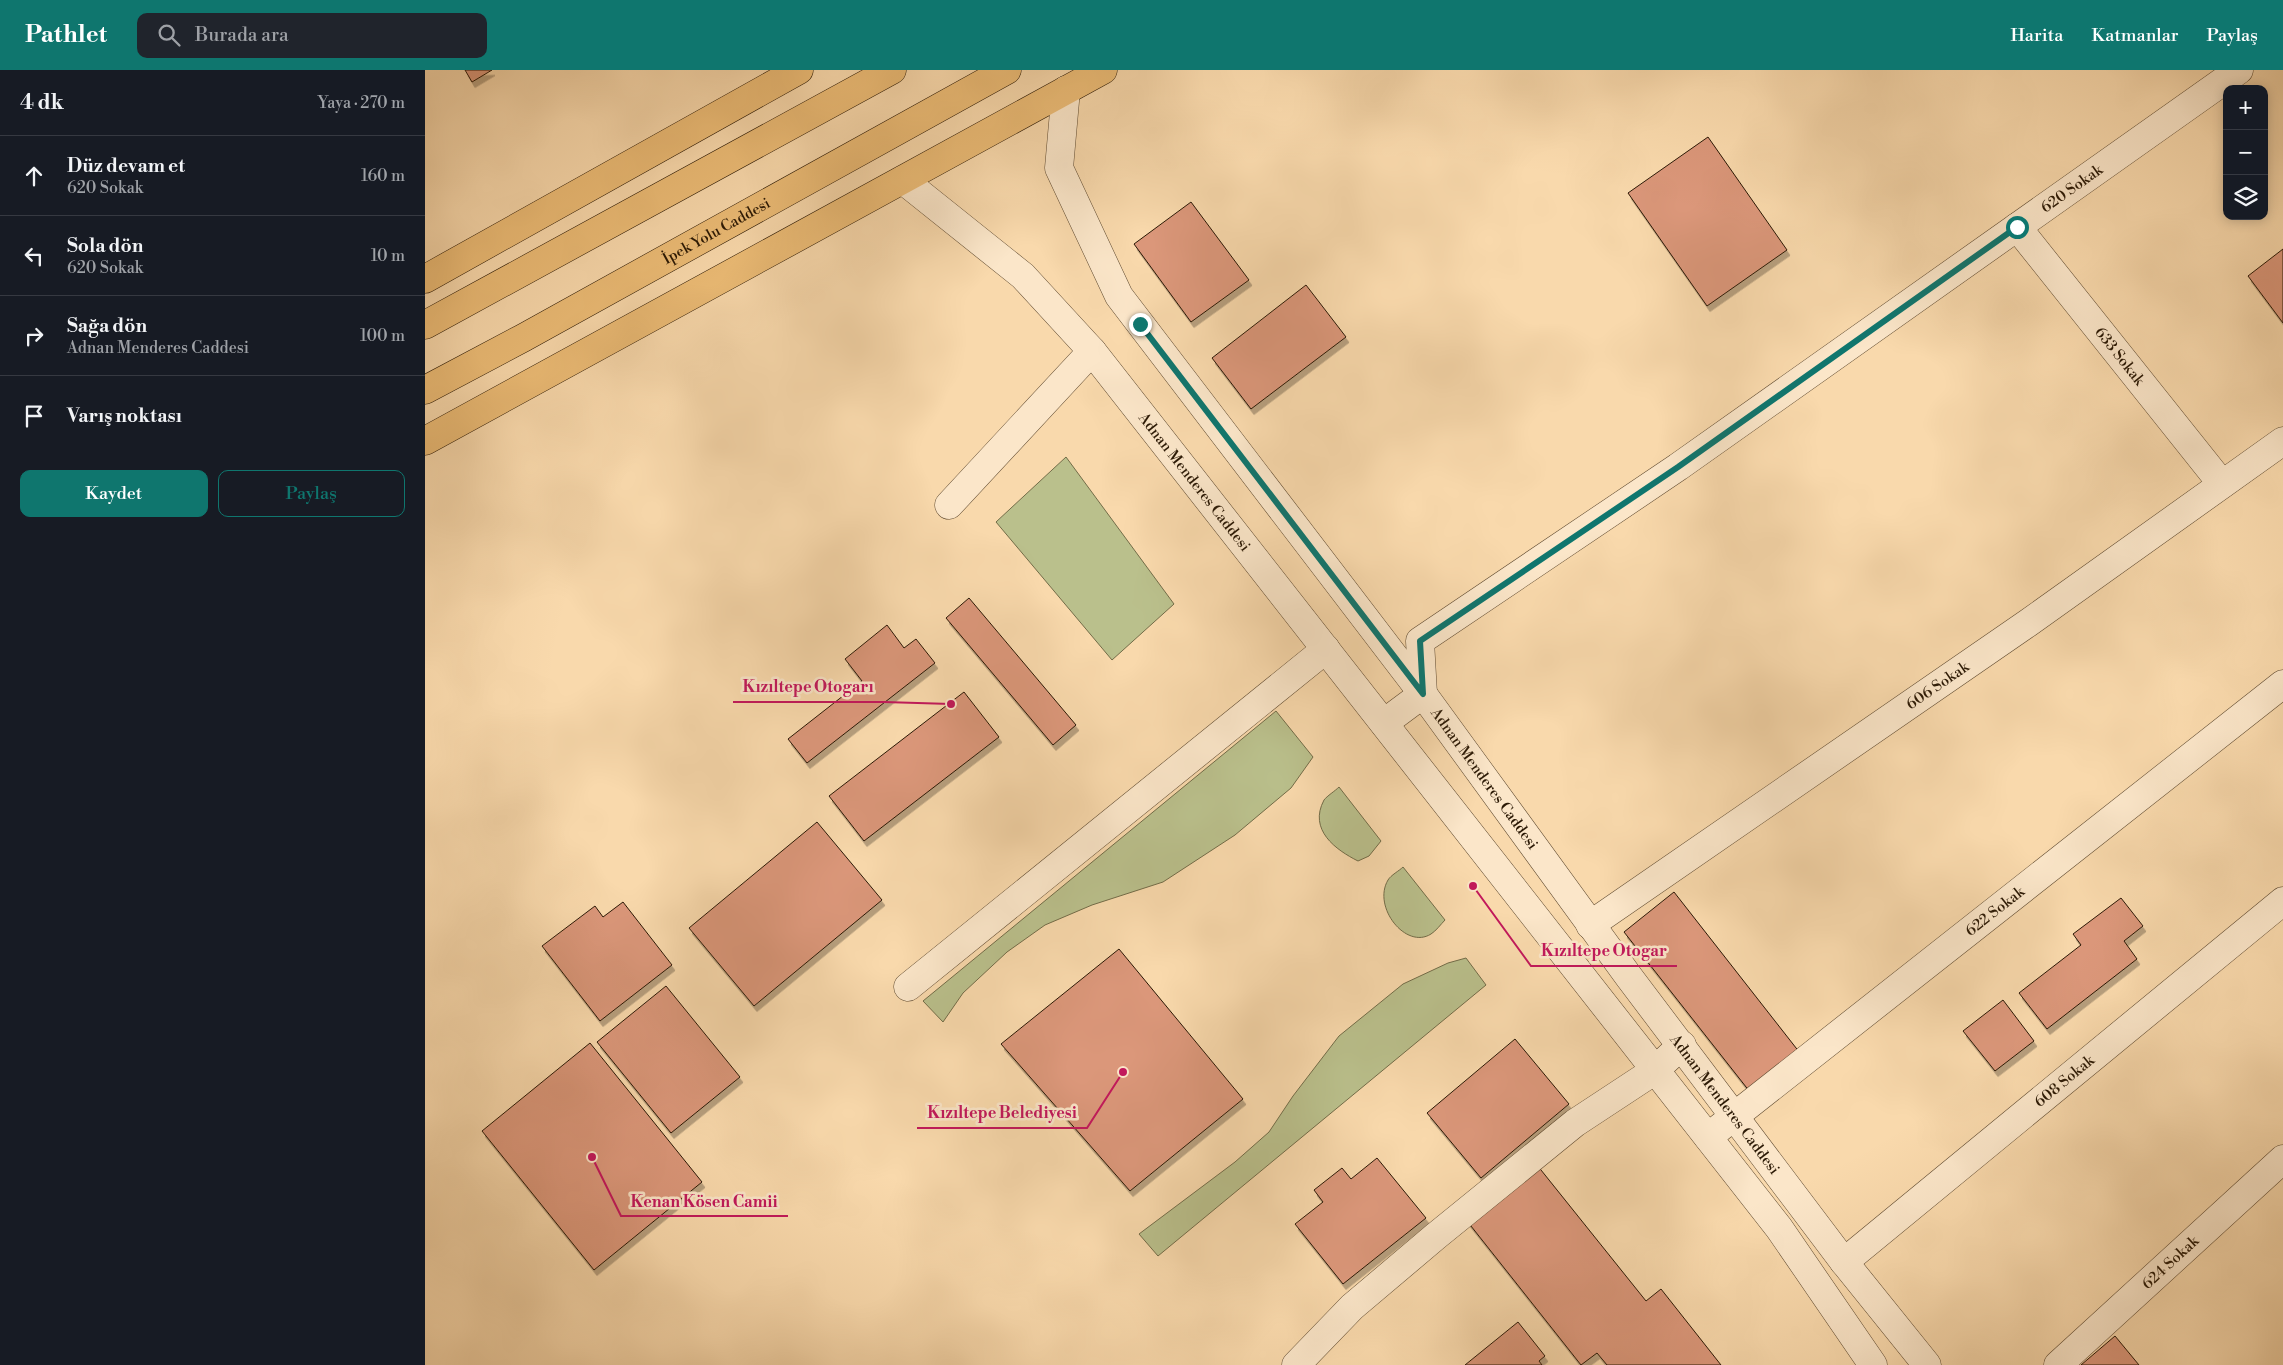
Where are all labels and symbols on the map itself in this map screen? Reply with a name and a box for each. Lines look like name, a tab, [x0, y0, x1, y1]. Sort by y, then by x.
street label: 620 Sokak	[2037, 159, 2107, 217]
street label: İpek Yolu Caddesi	[659, 193, 774, 268]
route start	[2006, 216, 2029, 239]
route end	[1129, 313, 1152, 336]
street label: 633 Sokak	[2091, 323, 2150, 390]
street label: Adnan Menderes Caddesi	[1134, 408, 1255, 555]
street label: 606 Sokak	[1902, 657, 1973, 714]
callout: Kızıltepe Otogarı	[733, 671, 884, 702]
text: Kızıltepe Otogarı	[742, 677, 874, 697]
street label: Adnan Menderes Caddesi	[1426, 703, 1542, 853]
street label: 622 Sokak	[1961, 881, 2029, 940]
callout: Kızıltepe Otogar	[1531, 935, 1677, 966]
text: Kızıltepe Otogar	[1541, 941, 1667, 961]
street label: Adnan Menderes Caddesi	[1665, 1030, 1784, 1178]
street label: 608 Sokak	[2030, 1050, 2099, 1111]
callout: Kızıltepe Belediyesi	[917, 1097, 1087, 1128]
text: Kızıltepe Belediyesi	[927, 1103, 1077, 1123]
callout: Kenan Kösen Camii	[621, 1185, 788, 1216]
text: Kenan Kösen Camii	[630, 1192, 778, 1212]
street label: 624 Sokak	[2138, 1231, 2203, 1293]

